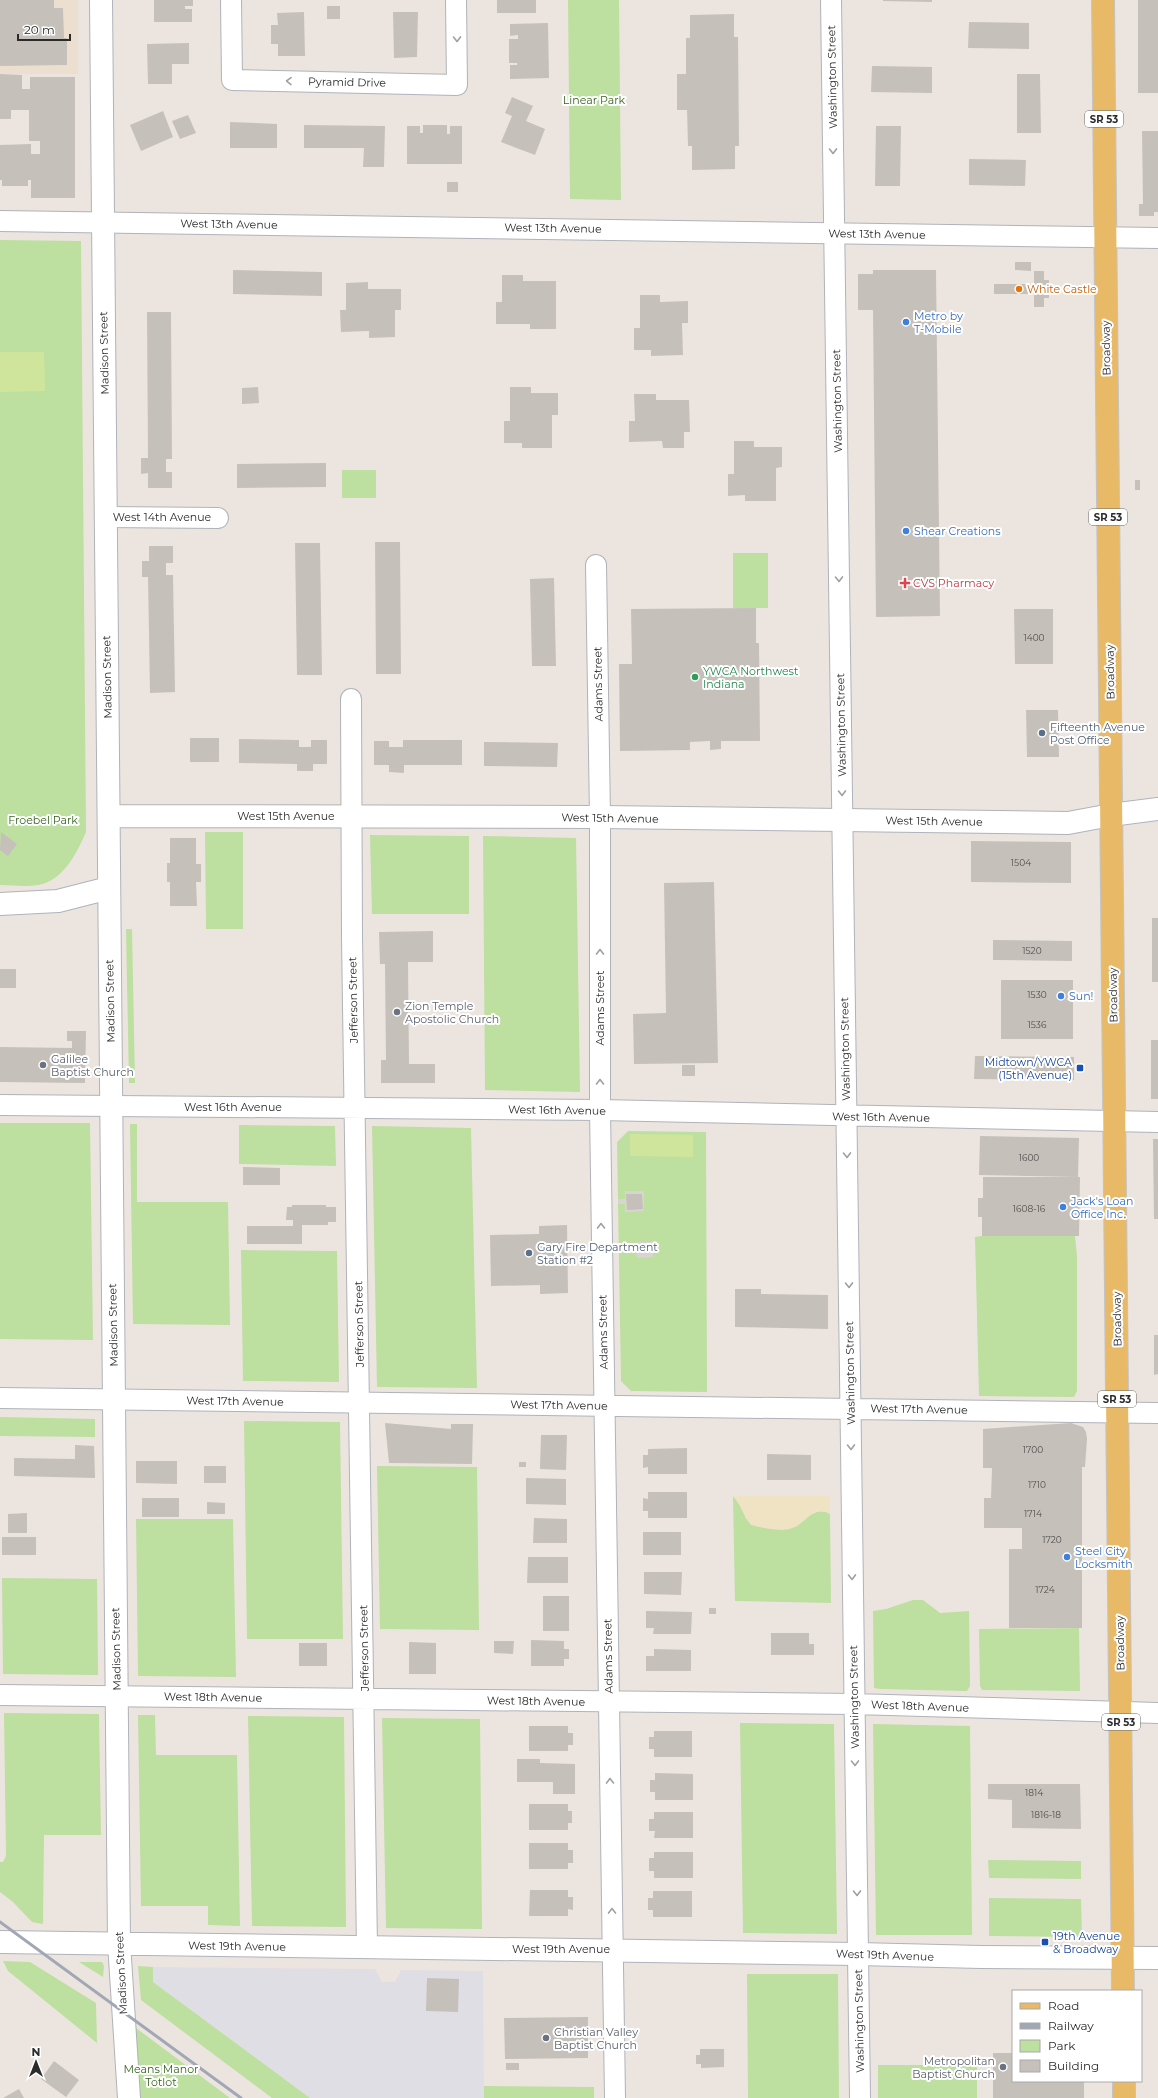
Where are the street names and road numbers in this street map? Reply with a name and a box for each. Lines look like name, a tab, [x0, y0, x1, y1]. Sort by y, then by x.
street label: Washington Street	[824, 25, 840, 129]
street label: Pyramid Drive	[308, 74, 387, 90]
road number: SR 53	[1085, 111, 1123, 127]
street label: West 13th Avenue	[180, 216, 278, 232]
street label: West 13th Avenue	[504, 220, 602, 236]
street label: West 13th Avenue	[828, 226, 926, 242]
street label: Madison Street	[96, 311, 112, 395]
street label: Broadway	[1099, 320, 1113, 376]
street label: Washington Street	[829, 349, 845, 453]
road number: SR 53	[1089, 509, 1127, 525]
street label: West 14th Avenue	[113, 510, 212, 524]
street label: Madison Street	[99, 635, 115, 719]
street label: Broadway	[1103, 644, 1117, 700]
street label: Adams Street	[590, 646, 606, 722]
street label: Washington Street	[833, 673, 849, 777]
street label: West 15th Avenue	[237, 809, 335, 823]
street label: West 15th Avenue	[561, 810, 659, 826]
street label: West 15th Avenue	[885, 813, 983, 829]
street label: Jefferson Street	[345, 956, 361, 1044]
street label: Madison Street	[102, 959, 118, 1043]
street label: Broadway	[1106, 967, 1120, 1023]
street label: Adams Street	[593, 970, 607, 1045]
street label: Washington Street	[837, 997, 853, 1101]
street label: West 16th Avenue	[184, 1100, 282, 1114]
street label: West 16th Avenue	[508, 1102, 606, 1118]
street label: West 16th Avenue	[832, 1109, 930, 1125]
street label: Jefferson Street	[351, 1280, 367, 1368]
street label: Madison Street	[105, 1283, 121, 1367]
street label: Broadway	[1110, 1291, 1124, 1347]
street label: Adams Street	[595, 1294, 611, 1370]
street label: Washington Street	[842, 1321, 858, 1425]
road number: SR 53	[1098, 1391, 1136, 1407]
street label: West 17th Avenue	[186, 1393, 284, 1409]
street label: West 17th Avenue	[510, 1397, 608, 1413]
street label: West 17th Avenue	[870, 1401, 968, 1417]
street label: Jefferson Street	[356, 1604, 372, 1692]
street label: Madison Street	[108, 1607, 124, 1691]
street label: Broadway	[1113, 1615, 1127, 1671]
street label: Adams Street	[600, 1618, 616, 1694]
street label: Washington Street	[846, 1645, 862, 1749]
street label: West 18th Avenue	[164, 1689, 263, 1705]
street label: West 18th Avenue	[487, 1693, 586, 1709]
street label: West 18th Avenue	[871, 1697, 970, 1715]
road number: SR 53	[1102, 1714, 1140, 1730]
street label: Madison Street	[112, 1931, 130, 2015]
street label: West 19th Avenue	[188, 1938, 286, 1954]
street label: West 19th Avenue	[512, 1942, 610, 1956]
street label: West 19th Avenue	[836, 1946, 935, 1964]
street label: Washington Street	[851, 1969, 867, 2073]

